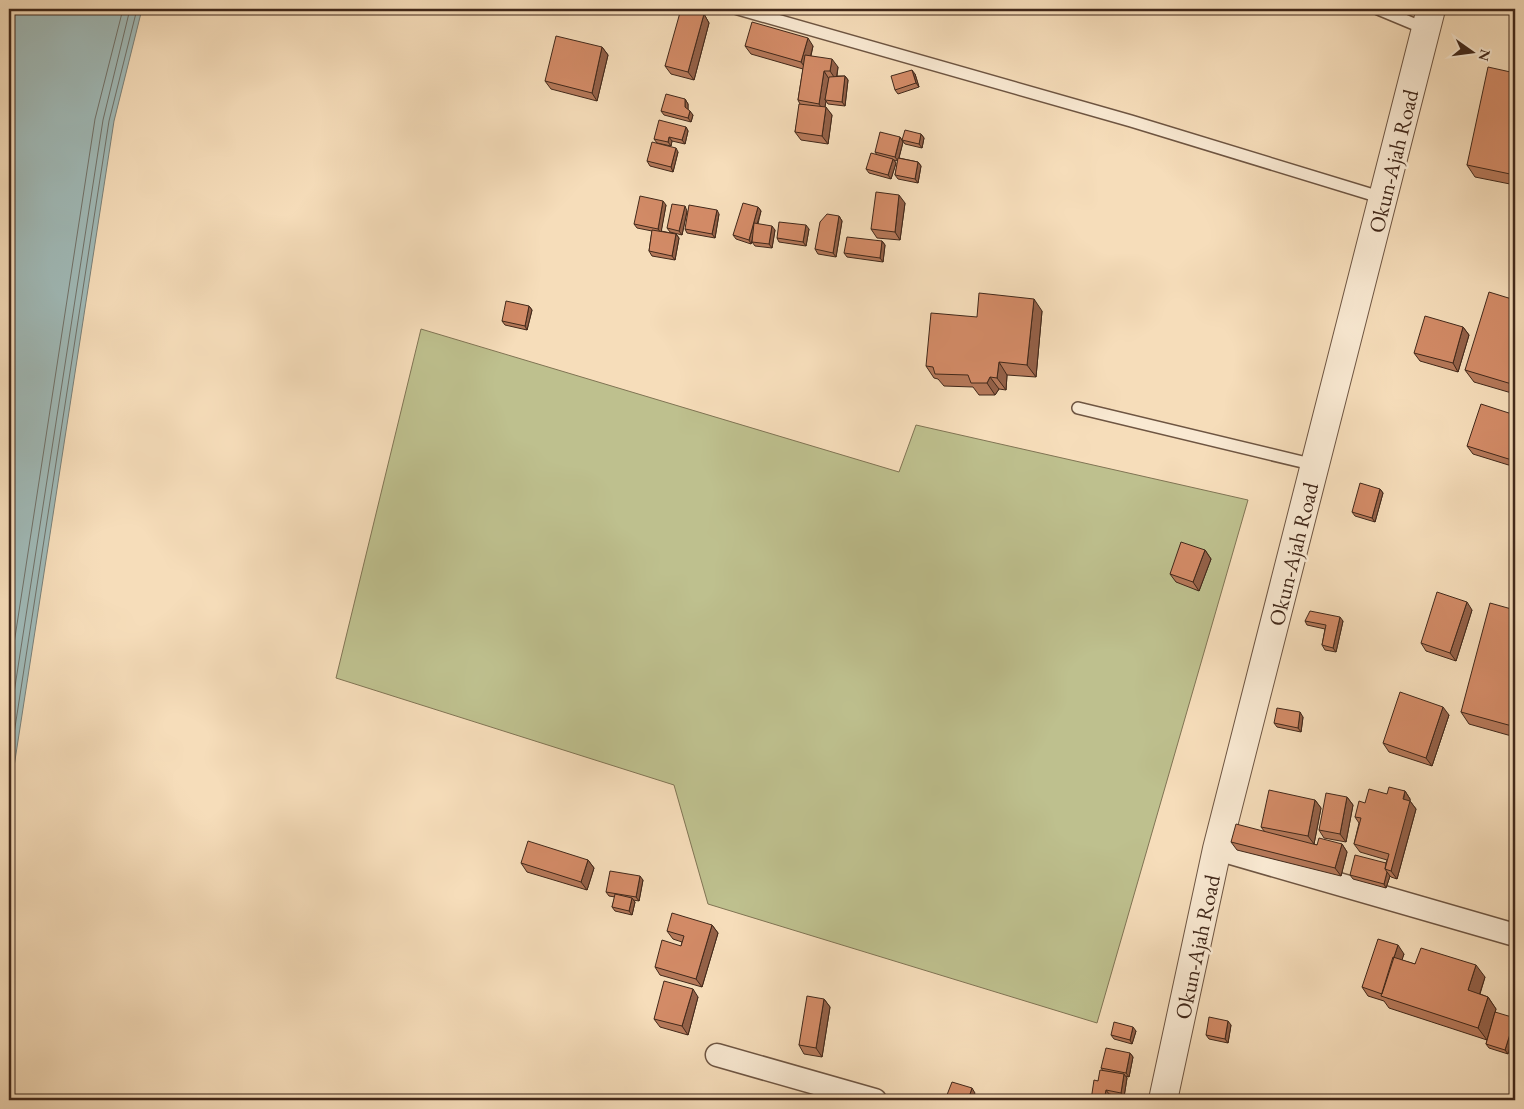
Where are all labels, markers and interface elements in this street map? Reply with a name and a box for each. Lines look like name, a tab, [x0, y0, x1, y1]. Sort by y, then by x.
north arrow	[1446, 28, 1496, 78]
text: N	[1474, 47, 1495, 63]
street label: Okun-Ajah Road	[1362, 85, 1426, 236]
street label: Okun-Ajah Road	[1262, 478, 1326, 629]
street label: Okun-Ajah Road	[1168, 871, 1227, 1022]

